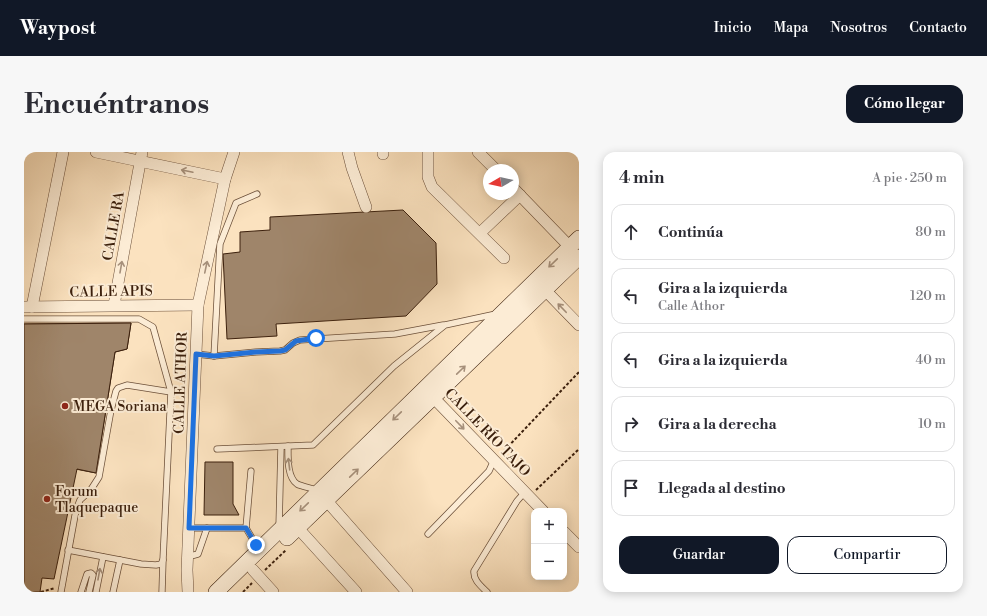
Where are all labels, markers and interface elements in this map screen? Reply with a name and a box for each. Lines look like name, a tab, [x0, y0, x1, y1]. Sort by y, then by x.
text: Waypost	[20, 16, 96, 40]
text: Inicio	[714, 19, 752, 37]
text: Mapa	[774, 19, 808, 37]
text: Nosotros	[830, 19, 887, 37]
text: Contacto	[909, 19, 967, 37]
button: Cómo llegar	[846, 85, 963, 123]
text: Encuéntranos	[24, 87, 209, 122]
north arrow	[483, 164, 519, 200]
one-way arrow	[181, 166, 194, 174]
text: 4 min	[619, 167, 664, 189]
text: A pie · 250 m	[872, 170, 947, 186]
street label: CALLE RA	[99, 190, 129, 262]
icon: ahead	[620, 221, 642, 243]
text: Continúa	[658, 223, 723, 242]
text: 80 m	[915, 224, 946, 240]
one-way arrow	[548, 259, 558, 268]
one-way arrow	[117, 261, 125, 274]
one-way arrow	[203, 261, 211, 274]
text: Gira a la izquierda	[658, 279, 788, 298]
street label: CALLE APIS	[69, 282, 153, 302]
icon: left	[620, 285, 642, 307]
text: 120 m	[910, 288, 946, 304]
text: Calle Athor	[658, 298, 725, 314]
one-way arrow	[557, 303, 567, 313]
route start	[307, 329, 325, 347]
street label: CALLE ATHOR	[170, 332, 192, 434]
icon: left	[620, 349, 642, 371]
text: Gira a la izquierda	[658, 351, 788, 370]
text: 40 m	[916, 352, 946, 368]
one-way arrow	[456, 366, 466, 375]
street label: CALLE RÍO TAJO	[441, 383, 536, 481]
place label: MEGA Soriana	[73, 398, 168, 416]
marker: MEGA Soriana	[60, 401, 70, 411]
one-way arrow	[392, 411, 402, 421]
icon: right	[620, 413, 642, 435]
text: Gira a la derecha	[658, 415, 777, 434]
text: 10 m	[918, 416, 946, 432]
one-way arrow	[455, 420, 465, 430]
one-way arrow	[285, 458, 293, 471]
one-way arrow	[349, 468, 359, 478]
icon: arrive	[620, 477, 642, 499]
text: Llegada al destino	[658, 479, 786, 498]
place label: Forum Tlaquepaque	[55, 483, 138, 517]
marker: Forum Tlaquepaque	[42, 494, 52, 504]
one-way arrow	[299, 502, 309, 512]
map controls	[531, 508, 567, 580]
button: +	[531, 508, 567, 544]
route end	[247, 536, 265, 554]
button: Guardar	[619, 536, 779, 574]
button: Compartir	[787, 536, 947, 574]
button: −	[531, 544, 567, 580]
one-way arrow	[96, 568, 104, 581]

